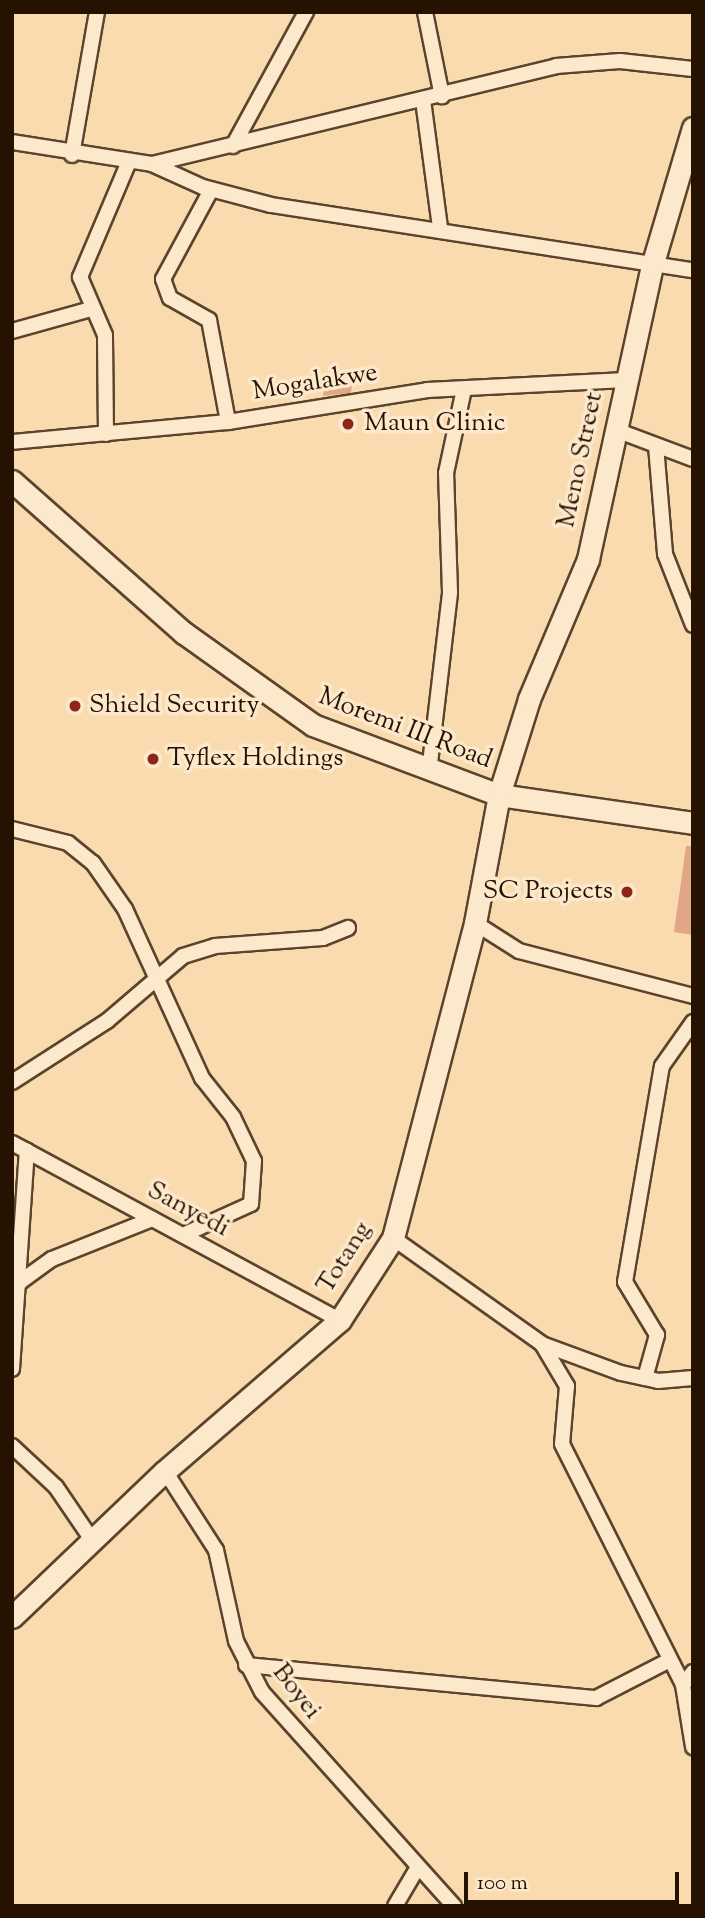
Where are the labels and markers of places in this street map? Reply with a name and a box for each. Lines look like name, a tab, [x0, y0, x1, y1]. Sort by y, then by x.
place label: Maun Clinic	[364, 408, 505, 440]
marker: Maun Clinic	[338, 414, 358, 434]
place label: Shield Security	[89, 690, 259, 722]
marker: Shield Security	[67, 698, 83, 714]
place label: Tyflex Holdings	[167, 743, 343, 775]
marker: Tyflex Holdings	[145, 751, 161, 767]
place label: SC Projects	[483, 876, 613, 908]
marker: SC Projects	[619, 884, 635, 900]

